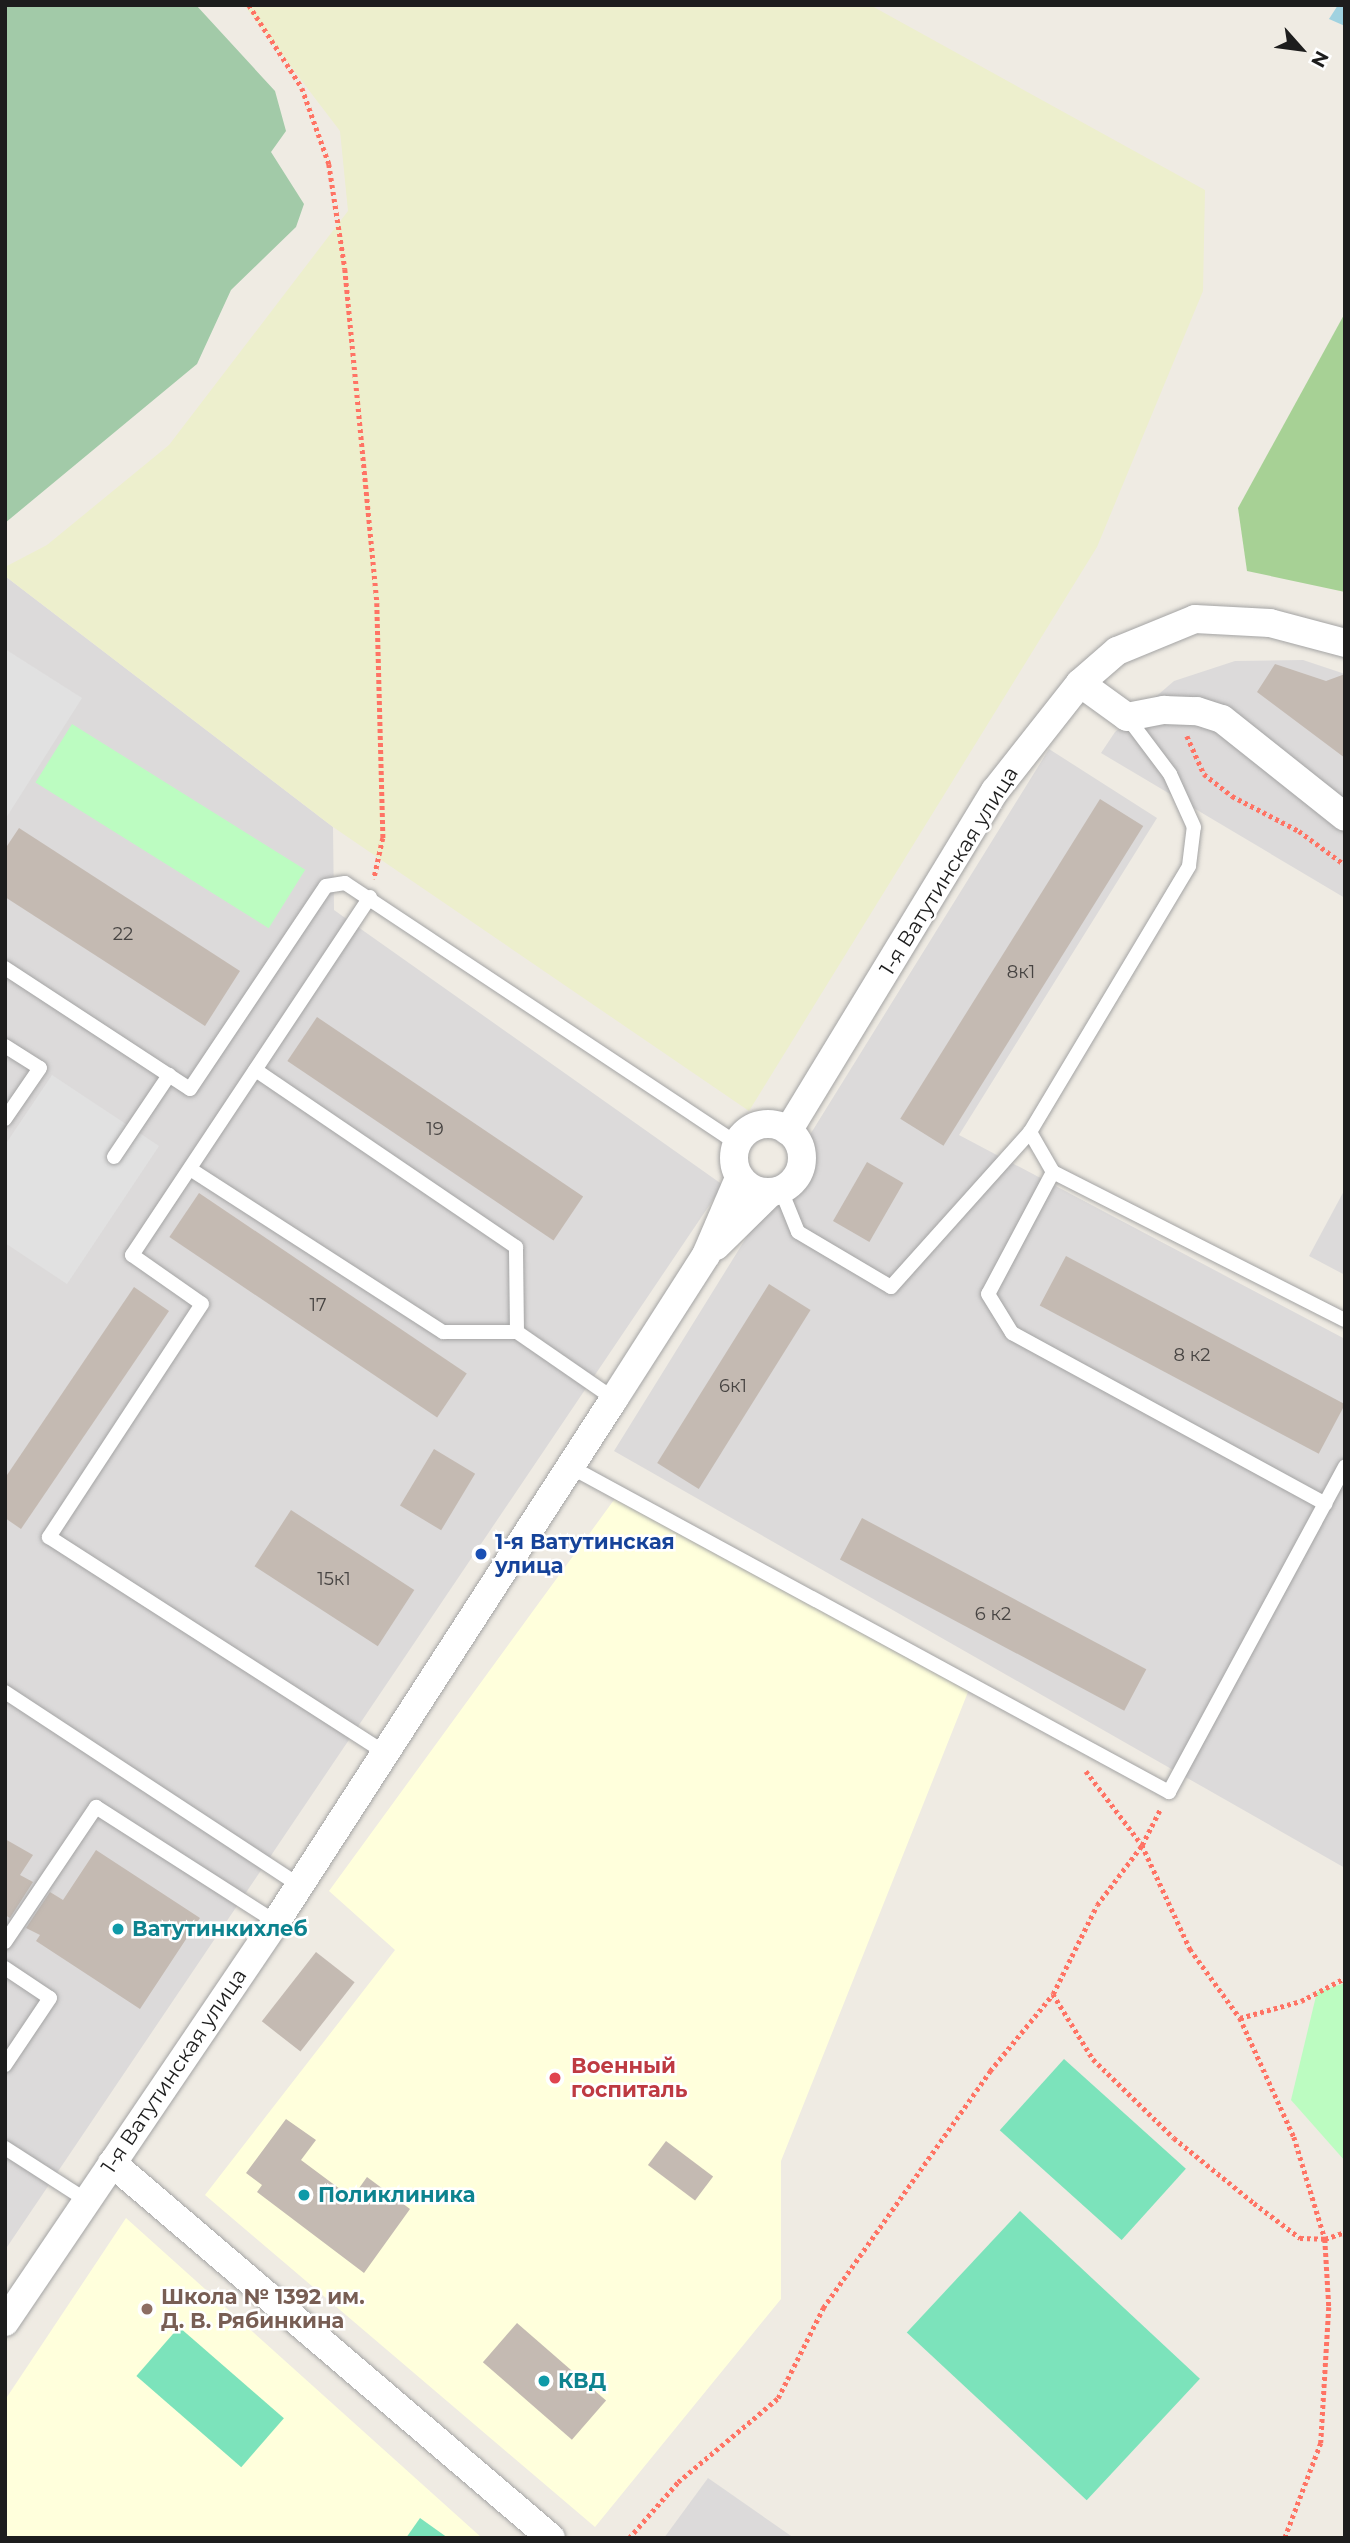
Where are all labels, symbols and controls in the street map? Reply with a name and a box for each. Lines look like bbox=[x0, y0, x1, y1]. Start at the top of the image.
north arrow bbox=[1266, 14, 1336, 84]
text: N bbox=[1306, 47, 1334, 71]
street label: 1-я Ватутинская улица bbox=[874, 762, 1024, 980]
house number: 22 bbox=[113, 923, 133, 945]
house number: 8к1 bbox=[1007, 961, 1035, 983]
house number: 19 bbox=[426, 1118, 444, 1140]
house number: 17 bbox=[309, 1294, 327, 1316]
house number: 8 к2 bbox=[1174, 1344, 1210, 1366]
house number: 6к1 bbox=[719, 1375, 747, 1397]
place label: 1-я Ватутинская улица bbox=[495, 1529, 675, 1579]
marker: 1-я Ватутинская улица bbox=[473, 1546, 489, 1562]
house number: 15к1 bbox=[317, 1568, 351, 1590]
house number: 6 к2 bbox=[975, 1603, 1011, 1625]
place label: Ватутинкихлеб bbox=[132, 1916, 308, 1942]
marker: Ватутинкихлеб bbox=[110, 1921, 126, 1937]
street label: 1-я Ватутинская улица bbox=[96, 1964, 252, 2178]
place label: Военный госпиталь bbox=[571, 2053, 687, 2103]
marker: Военный госпиталь bbox=[545, 2068, 565, 2088]
place label: Поликлиника bbox=[318, 2182, 475, 2208]
marker: Поликлиника bbox=[296, 2187, 312, 2203]
place label: Школа № 1392 им. Д. В. Рябинкина bbox=[161, 2284, 365, 2334]
marker: Школа № 1392 им. Д. В. Рябинкина bbox=[139, 2301, 155, 2317]
place label: КВД bbox=[558, 2368, 606, 2394]
marker: КВД bbox=[536, 2373, 552, 2389]

